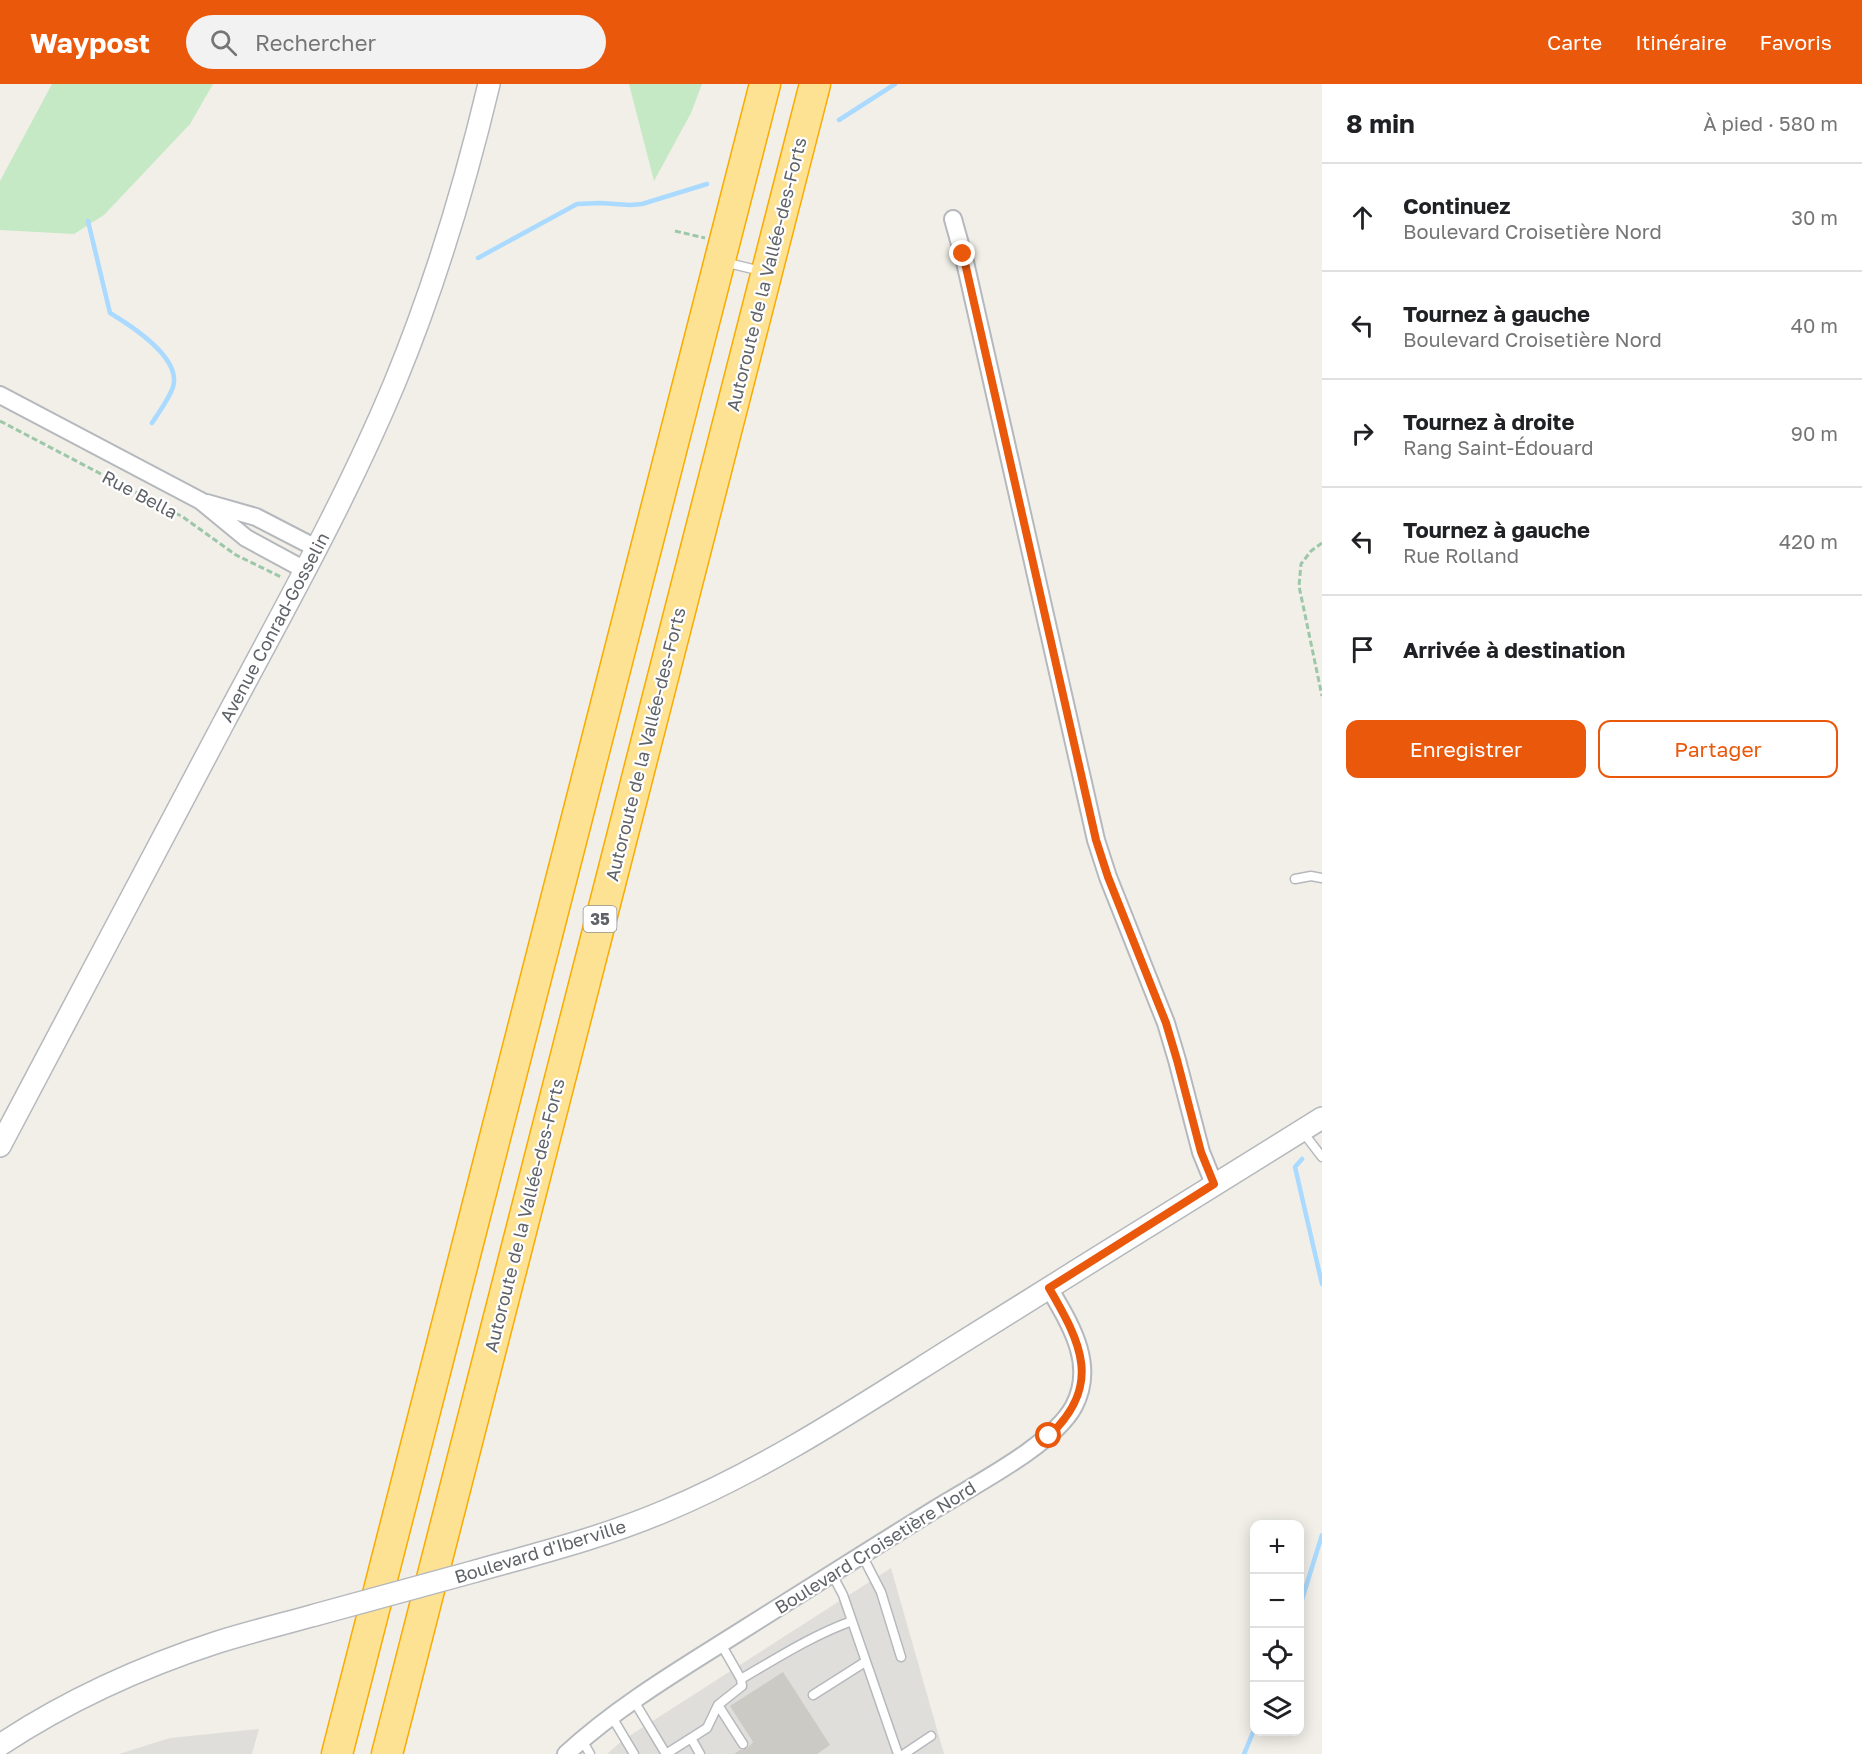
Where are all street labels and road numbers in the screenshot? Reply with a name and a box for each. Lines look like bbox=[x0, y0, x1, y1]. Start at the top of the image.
street label: Autoroute de la Vallée-des-Forts bbox=[721, 135, 811, 413]
street label: Rue Bella bbox=[99, 465, 181, 523]
street label: Avenue Conrad-Gosselin bbox=[215, 528, 333, 726]
street label: Autoroute de la Vallée-des-Forts bbox=[600, 605, 690, 883]
road number: 35 bbox=[584, 906, 616, 932]
street label: Autoroute de la Vallée-des-Forts bbox=[479, 1076, 569, 1354]
street label: Boulevard Croisetière Nord bbox=[770, 1476, 980, 1618]
street label: Boulevard d'Iberville bbox=[452, 1514, 628, 1588]

